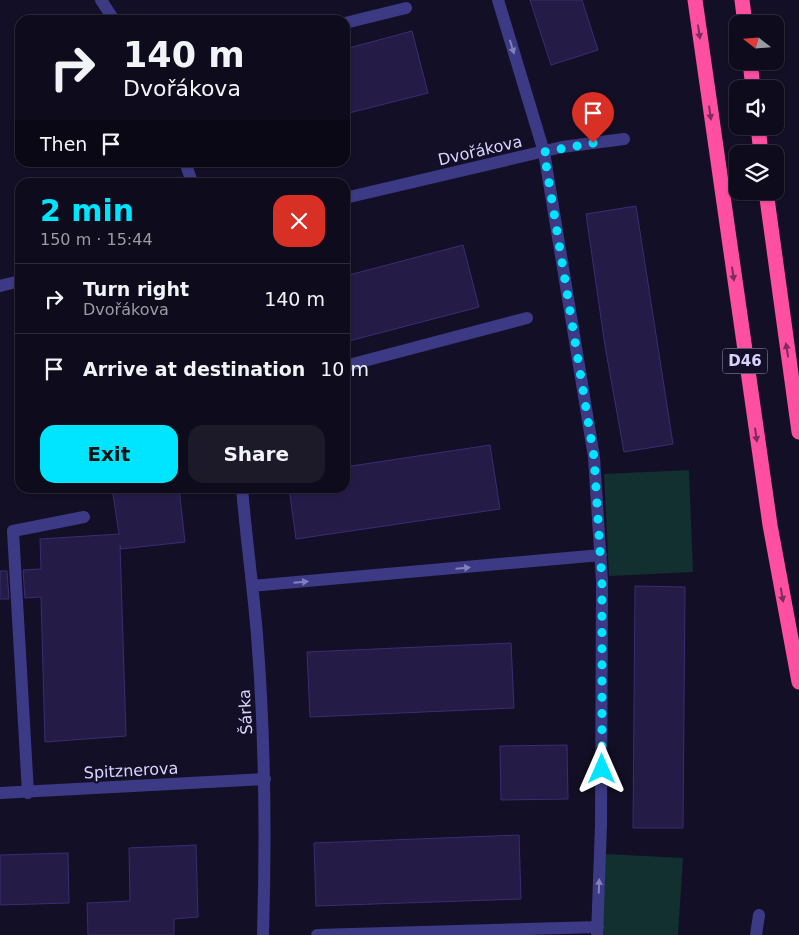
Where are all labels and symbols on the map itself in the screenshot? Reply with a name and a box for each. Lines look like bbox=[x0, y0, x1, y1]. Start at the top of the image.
north arrow bbox=[729, 15, 784, 70]
one-way arrow bbox=[695, 25, 703, 41]
one-way arrow bbox=[509, 39, 517, 54]
pin bbox=[572, 92, 614, 143]
one-way arrow bbox=[706, 105, 714, 121]
street label: Dvořákova bbox=[436, 132, 524, 169]
one-way arrow bbox=[729, 266, 737, 282]
one-way arrow bbox=[782, 341, 790, 357]
road number: D46 bbox=[722, 348, 768, 374]
one-way arrow bbox=[753, 427, 761, 443]
one-way arrow bbox=[455, 564, 471, 572]
one-way arrow bbox=[293, 578, 309, 586]
one-way arrow bbox=[779, 587, 787, 603]
street label: Šárka bbox=[235, 689, 256, 735]
position arrow bbox=[575, 742, 627, 794]
street label: Spitznerova bbox=[83, 759, 179, 782]
one-way arrow bbox=[595, 878, 603, 894]

